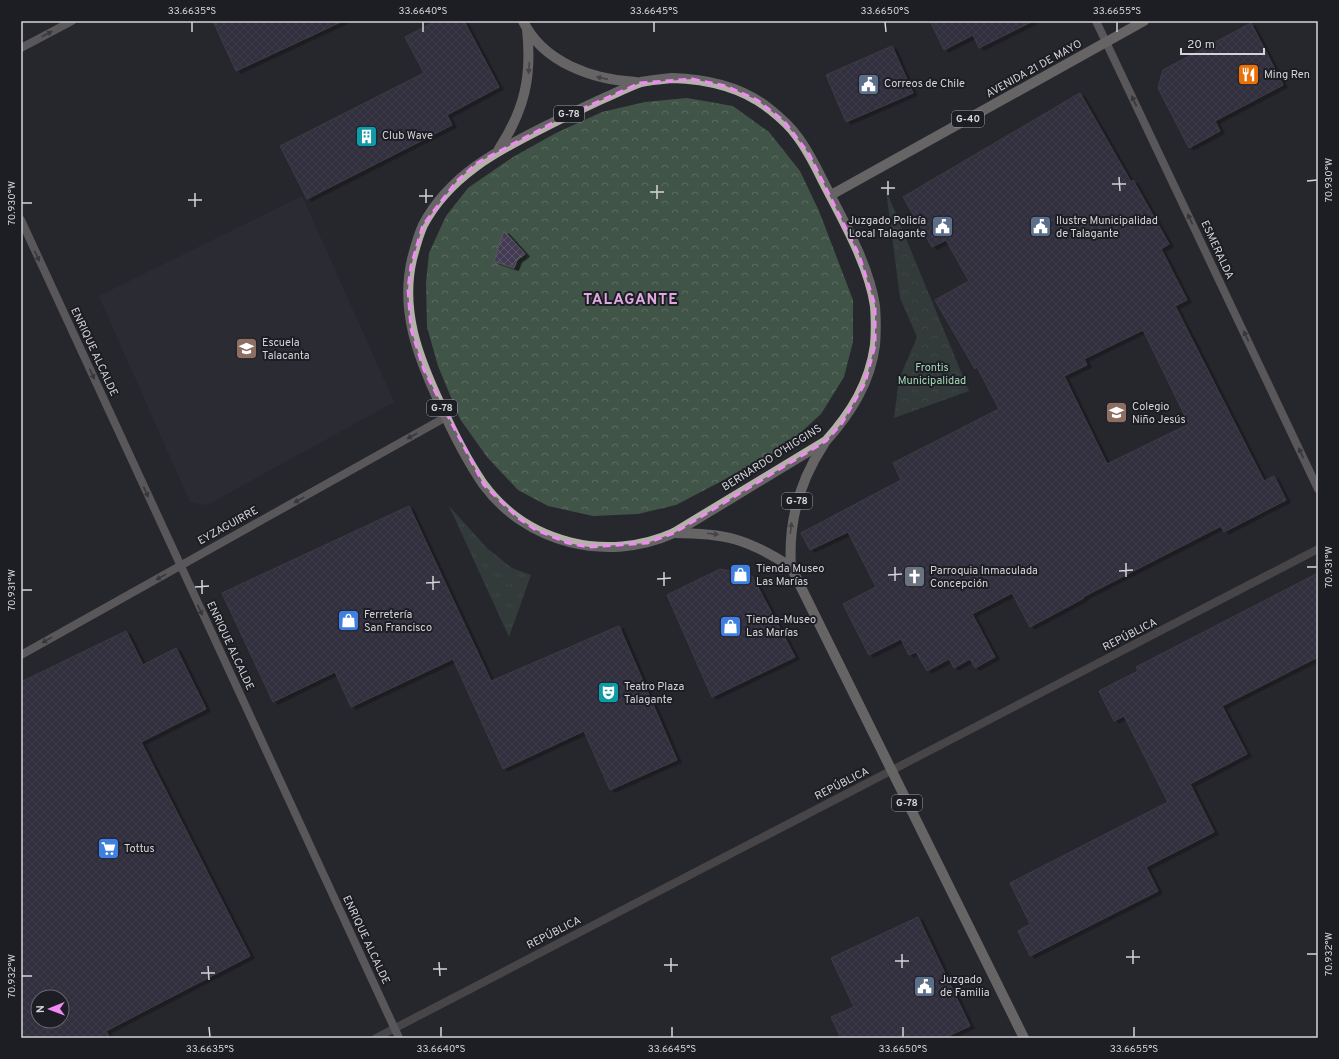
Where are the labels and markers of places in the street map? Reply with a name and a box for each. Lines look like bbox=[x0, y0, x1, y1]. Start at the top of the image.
restaurant icon: Ming Ren bbox=[1236, 62, 1262, 88]
place label: Ming Ren bbox=[1264, 68, 1310, 82]
public building icon: Correos de Chile bbox=[856, 71, 882, 97]
place label: Correos de Chile bbox=[884, 77, 965, 91]
building icon: Club Wave bbox=[353, 123, 379, 149]
place label: Club Wave bbox=[382, 129, 433, 143]
place label: Juzgado Policía Local Talagante bbox=[848, 214, 926, 241]
public building icon: Juzgado Policía Local Talagante bbox=[929, 214, 955, 240]
public building icon: Ilustre Municipalidad de Talagante bbox=[1027, 214, 1053, 240]
place label: Ilustre Municipalidad de Talagante bbox=[1056, 214, 1158, 241]
school or university icon: Escuela Talacanta bbox=[233, 336, 259, 362]
place label: Escuela Talacanta bbox=[262, 336, 310, 363]
school or university icon: Colegio Niño Jesús bbox=[1103, 400, 1129, 426]
place label: Colegio Niño Jesús bbox=[1132, 400, 1186, 427]
shop icon: Tienda Museo Las Marías bbox=[727, 562, 753, 588]
place label: Tienda Museo Las Marías bbox=[756, 562, 825, 589]
church icon: Parroquia Inmaculada Concepción bbox=[902, 564, 928, 590]
place label: Parroquia Inmaculada Concepción bbox=[930, 564, 1038, 591]
shop icon: Ferretería San Francisco bbox=[336, 608, 362, 634]
place label: Ferretería San Francisco bbox=[364, 608, 432, 635]
shop icon: Tienda-Museo Las Marías bbox=[717, 613, 743, 639]
place label: Tienda-Museo Las Marías bbox=[746, 613, 816, 640]
theatre icon: Teatro Plaza Talagante bbox=[595, 680, 621, 706]
place label: Teatro Plaza Talagante bbox=[624, 680, 685, 707]
supermarket icon: Tottus bbox=[95, 836, 121, 862]
place label: Tottus bbox=[124, 842, 155, 856]
public building icon: Juzgado de Familia bbox=[911, 973, 937, 999]
place label: Juzgado de Familia bbox=[940, 973, 990, 1000]

